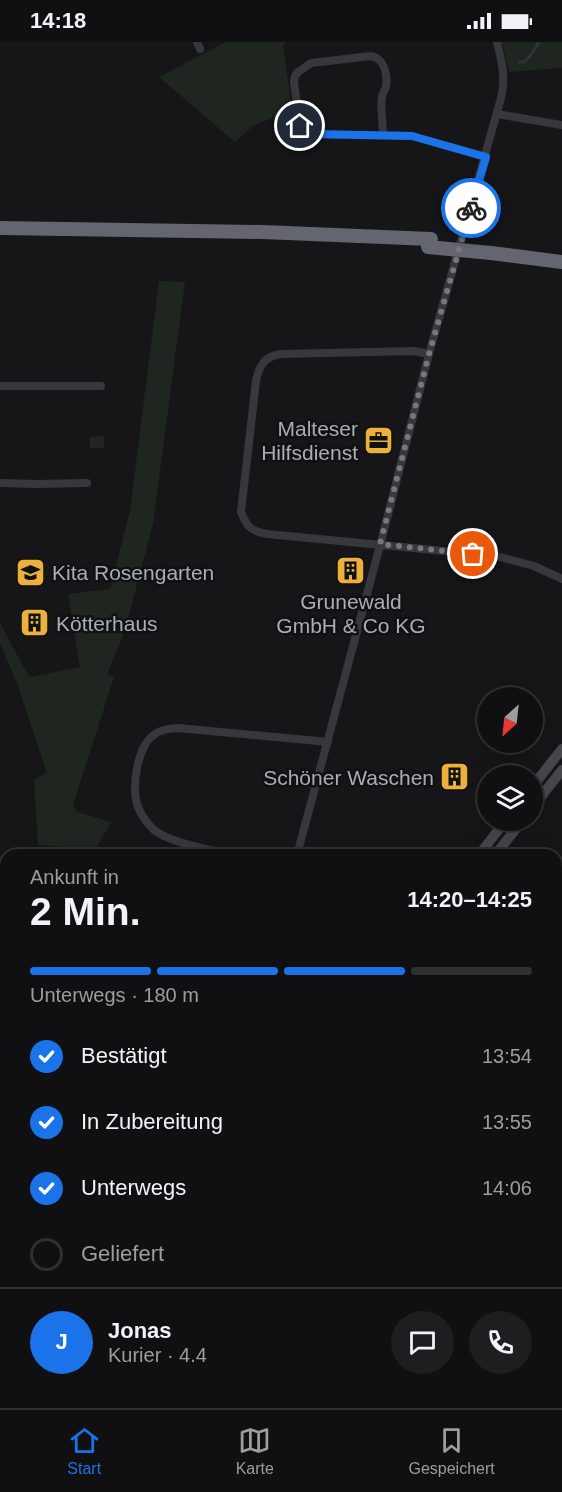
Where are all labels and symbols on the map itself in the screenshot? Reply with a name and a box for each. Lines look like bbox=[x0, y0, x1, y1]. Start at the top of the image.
pin bbox=[274, 100, 325, 151]
courier bbox=[441, 178, 501, 238]
place label: Malteser Hilfsdienst bbox=[261, 417, 358, 464]
office icon: Malteser Hilfsdienst bbox=[363, 424, 395, 456]
pin bbox=[447, 528, 498, 579]
building icon: Grunewald GmbH & Co KG bbox=[335, 554, 367, 586]
school or university icon: Kita Rosengarten bbox=[15, 556, 47, 588]
place label: Kita Rosengarten bbox=[52, 561, 214, 584]
place label: Grunewald GmbH & Co KG bbox=[276, 590, 426, 637]
building icon: Kötterhaus bbox=[19, 607, 51, 639]
place label: Kötterhaus bbox=[56, 612, 158, 635]
north arrow bbox=[477, 687, 543, 753]
building icon: Schöner Waschen bbox=[439, 761, 471, 793]
place label: Schöner Waschen bbox=[263, 766, 434, 789]

